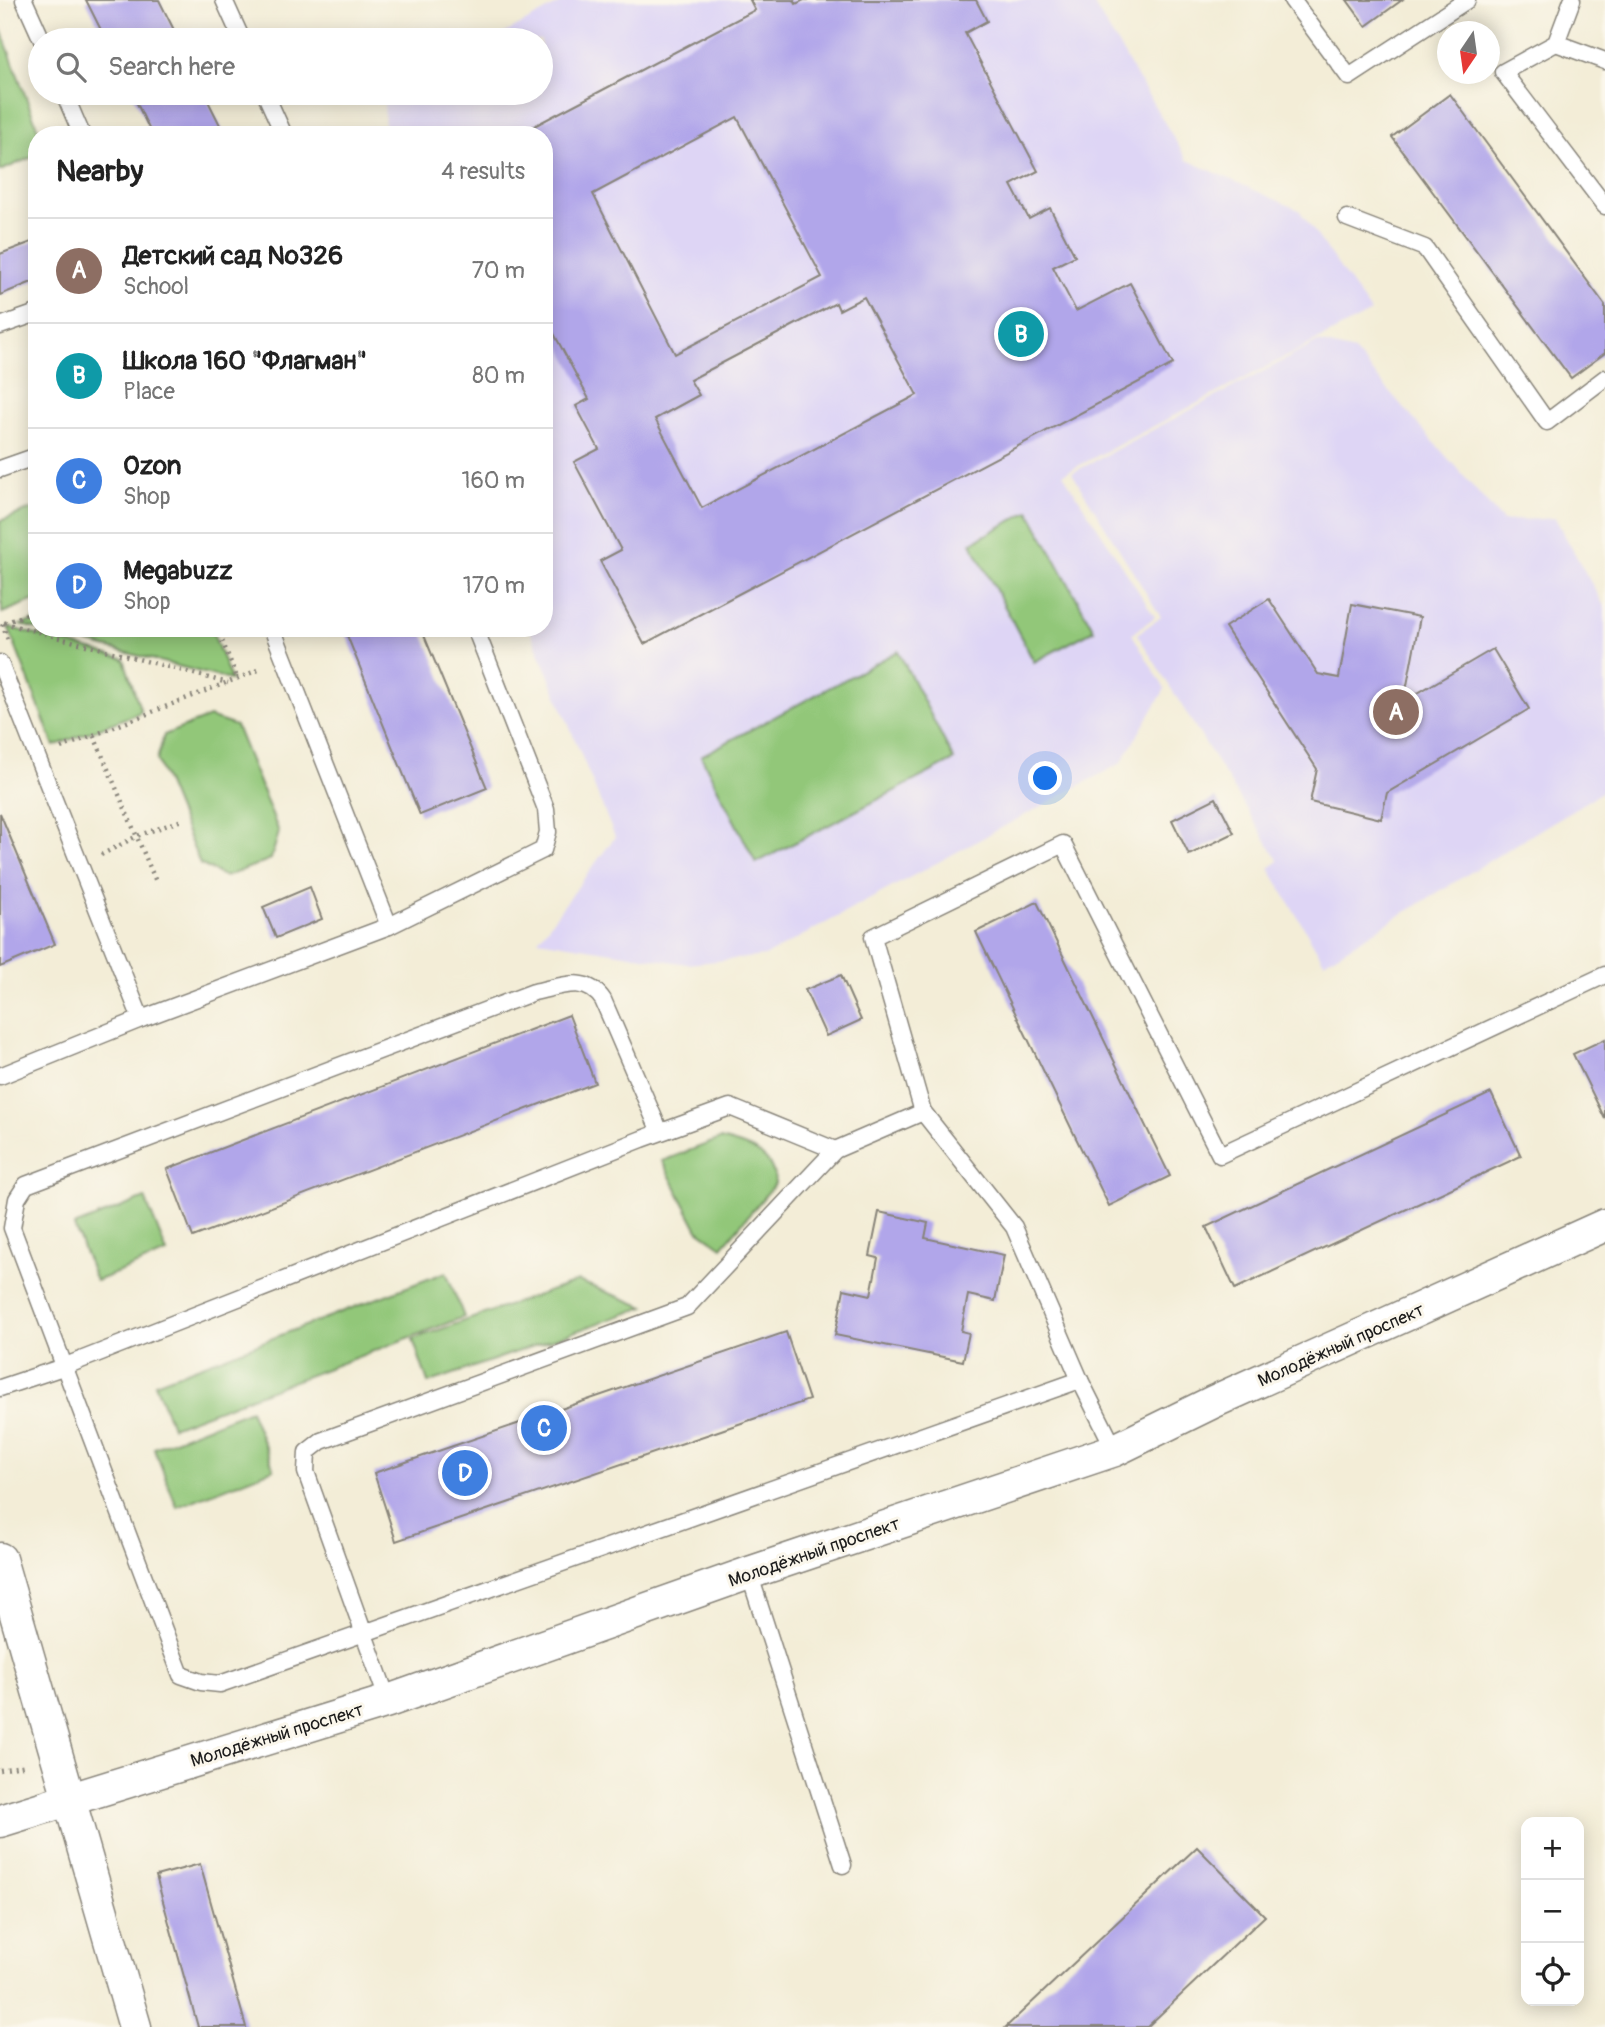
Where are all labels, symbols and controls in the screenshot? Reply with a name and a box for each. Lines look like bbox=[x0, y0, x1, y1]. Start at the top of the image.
north arrow bbox=[1437, 21, 1500, 84]
search box bbox=[28, 28, 553, 105]
icon: search bbox=[52, 48, 90, 86]
text: Search here bbox=[108, 51, 235, 83]
text: Nearby bbox=[56, 153, 143, 190]
text: 4 results bbox=[441, 157, 525, 186]
text: Детский сад №326 bbox=[123, 240, 343, 272]
text: A bbox=[72, 256, 86, 285]
text: 70 m bbox=[472, 256, 525, 285]
text: School bbox=[123, 272, 189, 301]
pin: B bbox=[998, 308, 1044, 360]
text: Школа 160 "Флагман" bbox=[123, 345, 367, 377]
text: B bbox=[72, 361, 86, 390]
text: 80 m bbox=[472, 361, 525, 390]
text: Place bbox=[123, 377, 175, 406]
text: Ozon bbox=[123, 450, 181, 482]
text: C bbox=[72, 466, 86, 495]
text: 160 m bbox=[461, 466, 525, 495]
text: Shop bbox=[123, 482, 171, 511]
text: Megabuzz bbox=[123, 555, 233, 587]
text: D bbox=[72, 571, 86, 600]
text: 170 m bbox=[463, 571, 525, 600]
text: Shop bbox=[123, 587, 171, 616]
pin: A bbox=[1373, 686, 1419, 738]
your location bbox=[1028, 761, 1062, 795]
street label: Молодёжный проспект bbox=[1254, 1298, 1428, 1393]
pin: C bbox=[521, 1402, 567, 1454]
pin: D bbox=[442, 1447, 488, 1499]
street label: Молодёжный проспект bbox=[725, 1512, 903, 1593]
street label: Молодёжный проспект bbox=[188, 1698, 366, 1773]
map controls bbox=[1521, 1817, 1584, 2006]
button: + bbox=[1521, 1817, 1584, 1880]
button: − bbox=[1521, 1880, 1584, 1943]
button: locate bbox=[1521, 1943, 1584, 2006]

